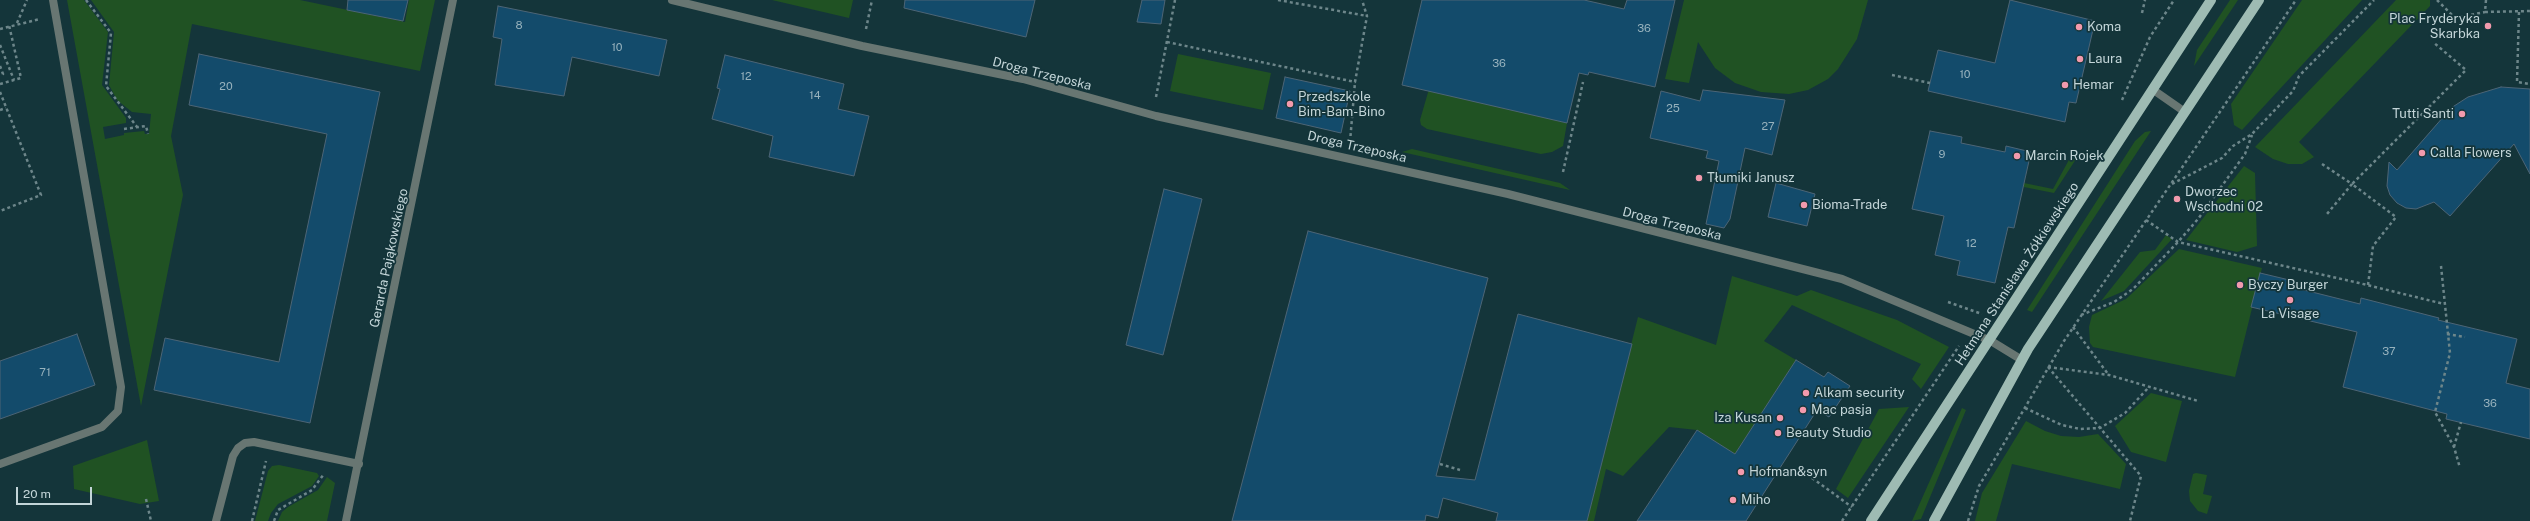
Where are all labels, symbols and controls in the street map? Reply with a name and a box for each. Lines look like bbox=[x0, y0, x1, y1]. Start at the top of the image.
place label: Plac Fryderyka Skarbka bbox=[2389, 11, 2480, 42]
house number: 8 bbox=[515, 19, 523, 33]
place label: Koma bbox=[2087, 19, 2121, 35]
marker: Plac Fryderyka Skarbka bbox=[2483, 21, 2493, 31]
house number: 36 bbox=[1637, 22, 1651, 36]
marker: Koma bbox=[2074, 22, 2084, 32]
house number: 10 bbox=[611, 41, 623, 55]
place label: Laura bbox=[2088, 51, 2122, 67]
street label: Droga Trzeposka bbox=[991, 54, 1093, 94]
marker: Laura bbox=[2075, 54, 2085, 64]
house number: 36 bbox=[1492, 57, 1506, 71]
house number: 10 bbox=[1959, 68, 1971, 82]
house number: 12 bbox=[740, 70, 752, 84]
place label: Hemar bbox=[2073, 77, 2114, 93]
house number: 20 bbox=[219, 80, 233, 94]
marker: Hemar bbox=[2060, 80, 2070, 90]
house number: 14 bbox=[809, 89, 821, 103]
place label: Przedszkole Bim-Bam-Bino bbox=[1298, 89, 1385, 120]
marker: Przedszkole Bim-Bam-Bino bbox=[1285, 99, 1295, 109]
house number: 25 bbox=[1666, 102, 1680, 116]
place label: Tutti Santi bbox=[2392, 106, 2454, 122]
marker: Tutti Santi bbox=[2457, 109, 2467, 119]
house number: 27 bbox=[1761, 120, 1775, 134]
street label: Droga Trzeposka bbox=[1306, 128, 1408, 166]
place label: Calla Flowers bbox=[2430, 145, 2512, 161]
house number: 9 bbox=[1939, 148, 1945, 162]
place label: Marcin Rojek bbox=[2025, 148, 2104, 164]
marker: Calla Flowers bbox=[2417, 148, 2427, 158]
marker: Marcin Rojek bbox=[2012, 151, 2022, 161]
place label: Tłumiki Janusz bbox=[1707, 170, 1795, 186]
marker: Tłumiki Janusz bbox=[1694, 173, 1704, 183]
street label: Hetmana Stanisława Żółkiewskiego bbox=[1952, 179, 2082, 369]
place label: Dworzec Wschodni 02 bbox=[2185, 184, 2263, 215]
street label: Gerarda Pająkowskiego bbox=[367, 187, 411, 329]
marker: Dworzec Wschodni 02 bbox=[2172, 194, 2182, 204]
place label: Bioma-Trade bbox=[1812, 197, 1887, 213]
marker: Bioma-Trade bbox=[1799, 200, 1809, 210]
street label: Droga Trzeposka bbox=[1621, 204, 1723, 244]
house number: 12 bbox=[1965, 237, 1977, 251]
place label: Byczy Burger bbox=[2248, 277, 2328, 293]
marker: Byczy Burger bbox=[2235, 280, 2245, 290]
marker: La Visage bbox=[2285, 295, 2295, 305]
place label: La Visage bbox=[2261, 306, 2319, 322]
house number: 37 bbox=[2382, 345, 2396, 359]
house number: 71 bbox=[39, 366, 51, 380]
place label: Alkam security bbox=[1814, 385, 1905, 401]
marker: Alkam security bbox=[1801, 388, 1811, 398]
house number: 36 bbox=[2483, 397, 2497, 411]
place label: Mac pasja bbox=[1811, 402, 1872, 418]
marker: Mac pasja bbox=[1798, 405, 1808, 415]
place label: Iza Kusan bbox=[1714, 410, 1772, 426]
marker: Iza Kusan bbox=[1775, 413, 1785, 423]
place label: Beauty Studio bbox=[1786, 425, 1871, 441]
marker: Beauty Studio bbox=[1773, 428, 1783, 438]
place label: Hofman&syn bbox=[1749, 464, 1827, 480]
marker: Hofman&syn bbox=[1736, 467, 1746, 477]
scale bar bbox=[18, 479, 94, 505]
text: 20 m bbox=[23, 487, 51, 501]
place label: Miho bbox=[1741, 492, 1771, 508]
marker: Miho bbox=[1728, 495, 1738, 505]

